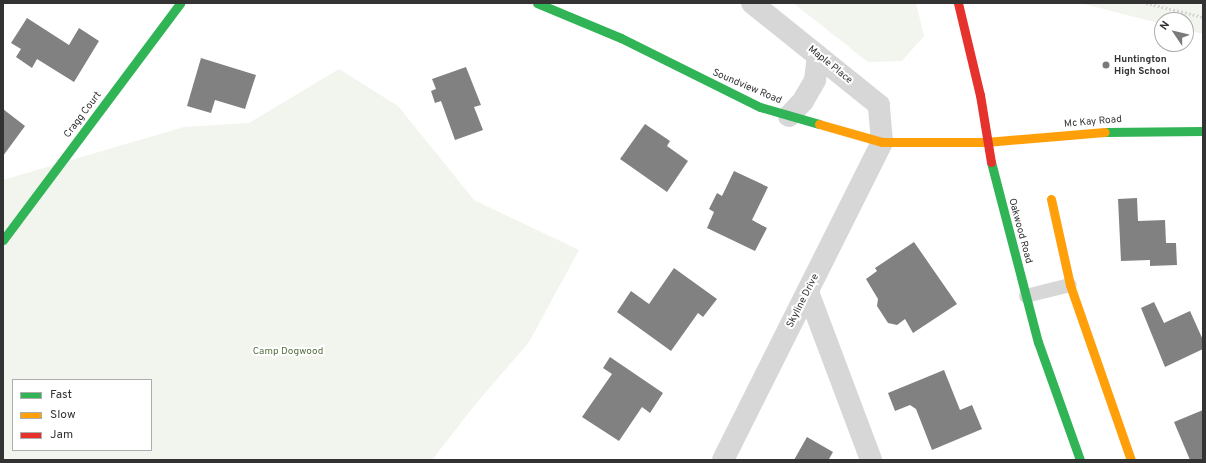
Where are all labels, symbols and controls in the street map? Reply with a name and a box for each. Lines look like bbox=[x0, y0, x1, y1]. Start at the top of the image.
north arrow bbox=[1154, 12, 1194, 52]
text: N bbox=[1157, 18, 1173, 33]
street label: Maple Place bbox=[805, 43, 855, 87]
place label: Huntington High School bbox=[1114, 53, 1170, 76]
marker: Huntington High School bbox=[1101, 60, 1111, 70]
street label: Soundview Road bbox=[711, 67, 783, 107]
street label: Cragg Court bbox=[62, 90, 104, 140]
street label: Mc Kay Road bbox=[1064, 114, 1122, 130]
street label: Oakwood Road bbox=[1006, 197, 1034, 265]
street label: Skyline Drive bbox=[784, 272, 822, 330]
park label: Camp Dogwood bbox=[253, 346, 323, 358]
legend bbox=[12, 379, 152, 451]
text: Fast bbox=[50, 387, 72, 403]
text: Slow bbox=[50, 407, 76, 423]
text: Jam bbox=[50, 427, 73, 443]

